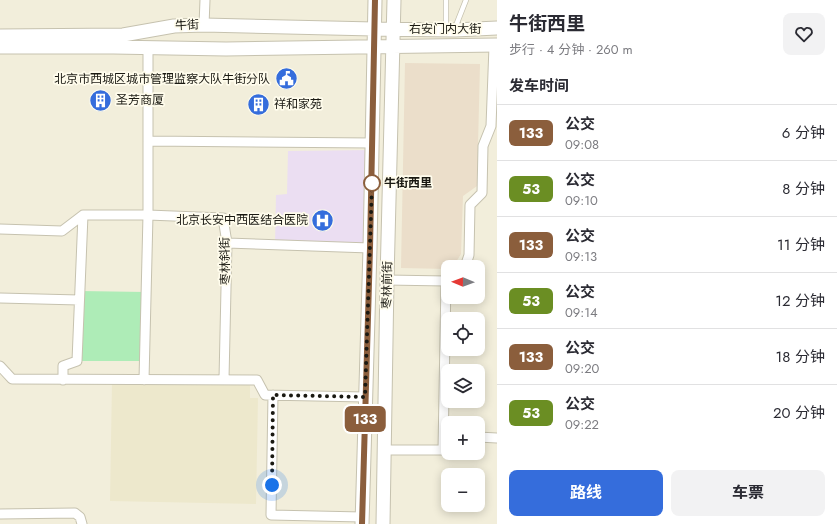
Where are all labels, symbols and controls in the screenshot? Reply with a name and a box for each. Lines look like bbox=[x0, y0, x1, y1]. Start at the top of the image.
text: 牛街西里 bbox=[509, 10, 585, 37]
button: heart bbox=[783, 13, 825, 55]
street label: 牛街 bbox=[175, 15, 199, 35]
street label: 右安门内大街 bbox=[409, 20, 481, 38]
text: 步行 · 4 分钟 · 260 m bbox=[509, 40, 633, 59]
public building icon: 北京市西城区城市管理监察大队牛街分队 bbox=[273, 66, 299, 92]
place label: 北京市西城区城市管理监察大队牛街分队 bbox=[54, 70, 270, 88]
text: 发车时间 bbox=[509, 75, 569, 97]
building icon: 圣芳商厦 bbox=[88, 87, 114, 113]
place label: 圣芳商厦 bbox=[116, 91, 164, 109]
building icon: 祥和家苑 bbox=[246, 91, 272, 117]
place label: 祥和家苑 bbox=[274, 95, 322, 113]
text: 公交 bbox=[565, 113, 595, 135]
text: 6 分钟 bbox=[782, 122, 825, 144]
text: 133 bbox=[519, 123, 543, 143]
text: 09:08 bbox=[565, 135, 599, 154]
text: 公交 bbox=[565, 169, 595, 191]
marker: 牛街西里 bbox=[363, 174, 381, 192]
place label: 牛街西里 bbox=[384, 174, 432, 192]
text: 8 分钟 bbox=[782, 178, 825, 200]
text: 53 bbox=[522, 179, 540, 199]
text: 09:10 bbox=[565, 191, 598, 210]
hospital icon: 北京长安中西医结合医院 bbox=[310, 207, 336, 233]
place label: 北京长安中西医结合医院 bbox=[176, 211, 308, 229]
text: 公交 bbox=[565, 225, 595, 247]
text: 11 分钟 bbox=[777, 234, 825, 256]
text: 133 bbox=[519, 235, 543, 255]
street label: 枣林斜街 bbox=[216, 237, 234, 285]
text: 09:13 bbox=[565, 247, 597, 266]
north arrow bbox=[441, 260, 485, 304]
map controls bbox=[441, 260, 485, 512]
street label: 枣林前街 bbox=[378, 261, 396, 309]
text: 公交 bbox=[565, 281, 595, 303]
text: 12 分钟 bbox=[775, 290, 825, 312]
text: 53 bbox=[522, 291, 540, 311]
text: 09:14 bbox=[565, 303, 598, 322]
button: locate bbox=[441, 312, 485, 356]
text: 公交 bbox=[565, 337, 595, 359]
text: 18 分钟 bbox=[776, 346, 825, 368]
text: 133 bbox=[519, 347, 543, 367]
text: 09:20 bbox=[565, 359, 599, 378]
button: layers bbox=[441, 364, 485, 408]
text: 公交 bbox=[565, 393, 595, 415]
text: 20 分钟 bbox=[773, 402, 825, 424]
text: 53 bbox=[522, 403, 540, 423]
line badge: 133 bbox=[342, 406, 388, 432]
text: 133 bbox=[353, 409, 377, 429]
text: 09:22 bbox=[565, 415, 599, 434]
button: + bbox=[441, 416, 485, 460]
button: − bbox=[441, 468, 485, 512]
button: 路线 bbox=[509, 470, 663, 516]
button: 车票 bbox=[671, 470, 825, 516]
your location bbox=[262, 475, 282, 495]

